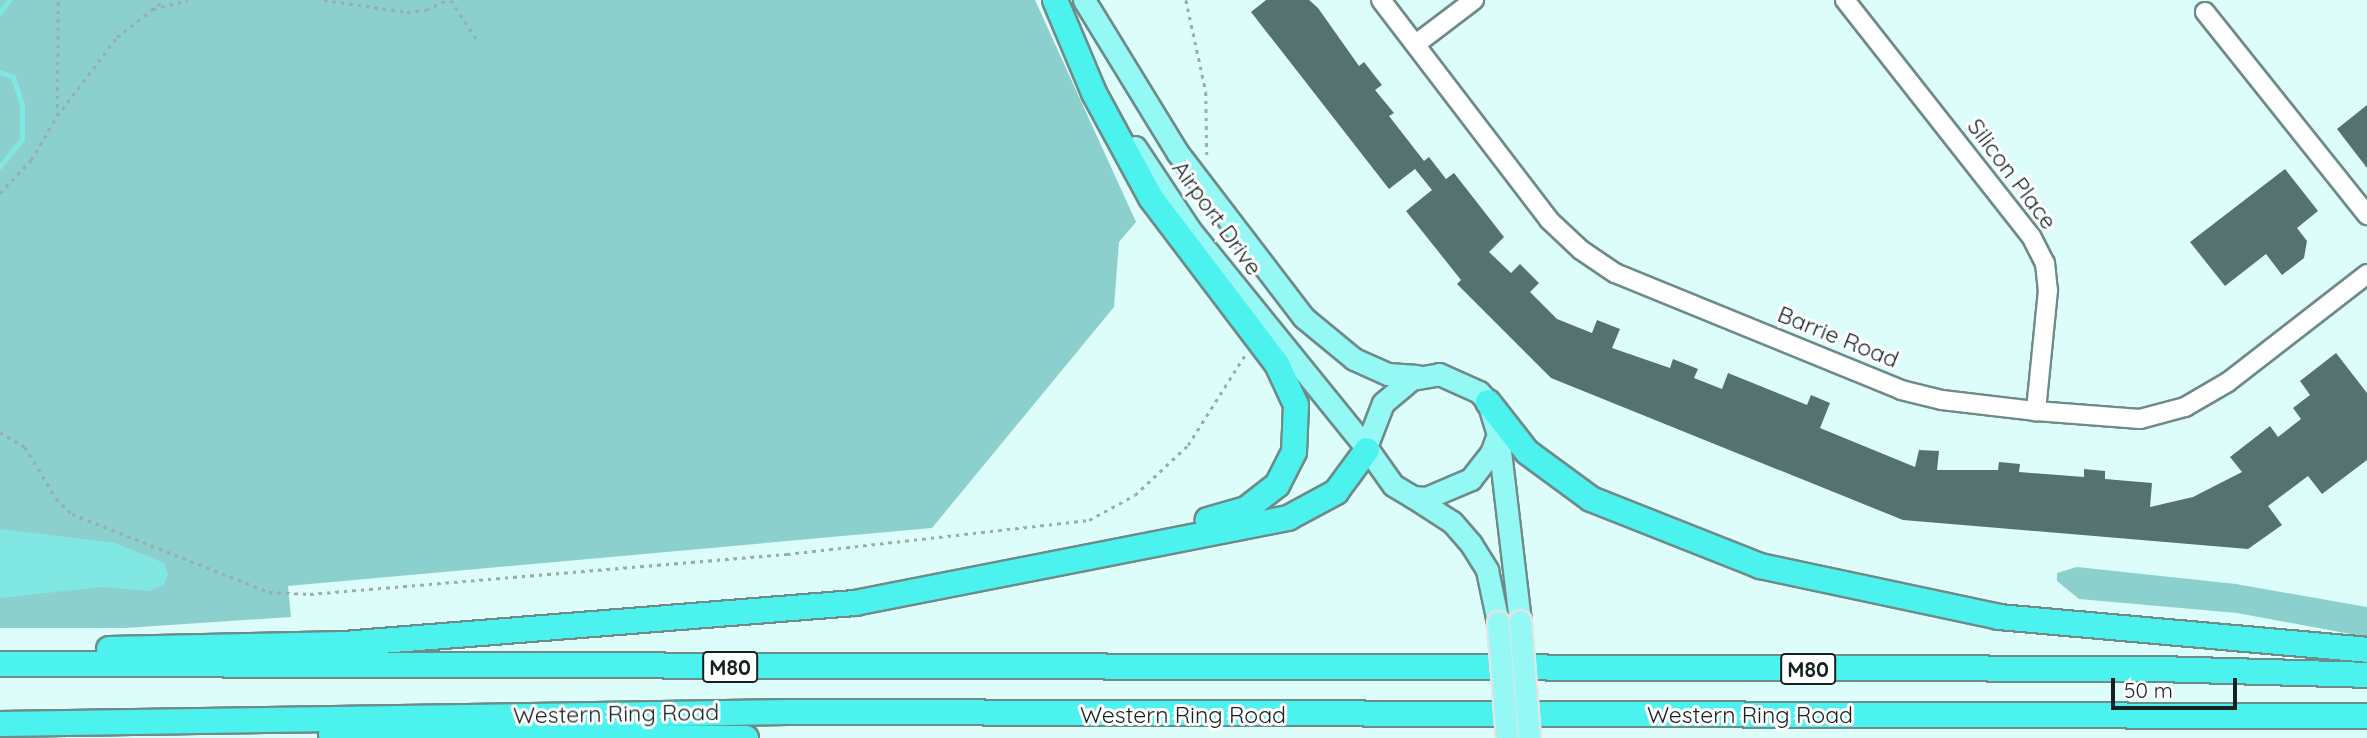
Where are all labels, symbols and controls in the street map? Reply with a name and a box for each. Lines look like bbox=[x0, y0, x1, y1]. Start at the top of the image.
street label: Silicon Place bbox=[1961, 113, 2063, 235]
street label: Airport Drive bbox=[1166, 155, 1268, 281]
street label: Barrie Road bbox=[1774, 300, 1902, 374]
road number: M80 bbox=[702, 650, 758, 684]
road number: M80 bbox=[1780, 652, 1836, 686]
scale bar bbox=[2115, 664, 2241, 708]
text: 50 m bbox=[2124, 677, 2173, 703]
street label: Western Ring Road bbox=[513, 698, 719, 730]
street label: Western Ring Road bbox=[1080, 701, 1286, 729]
street label: Western Ring Road bbox=[1647, 701, 1853, 729]

